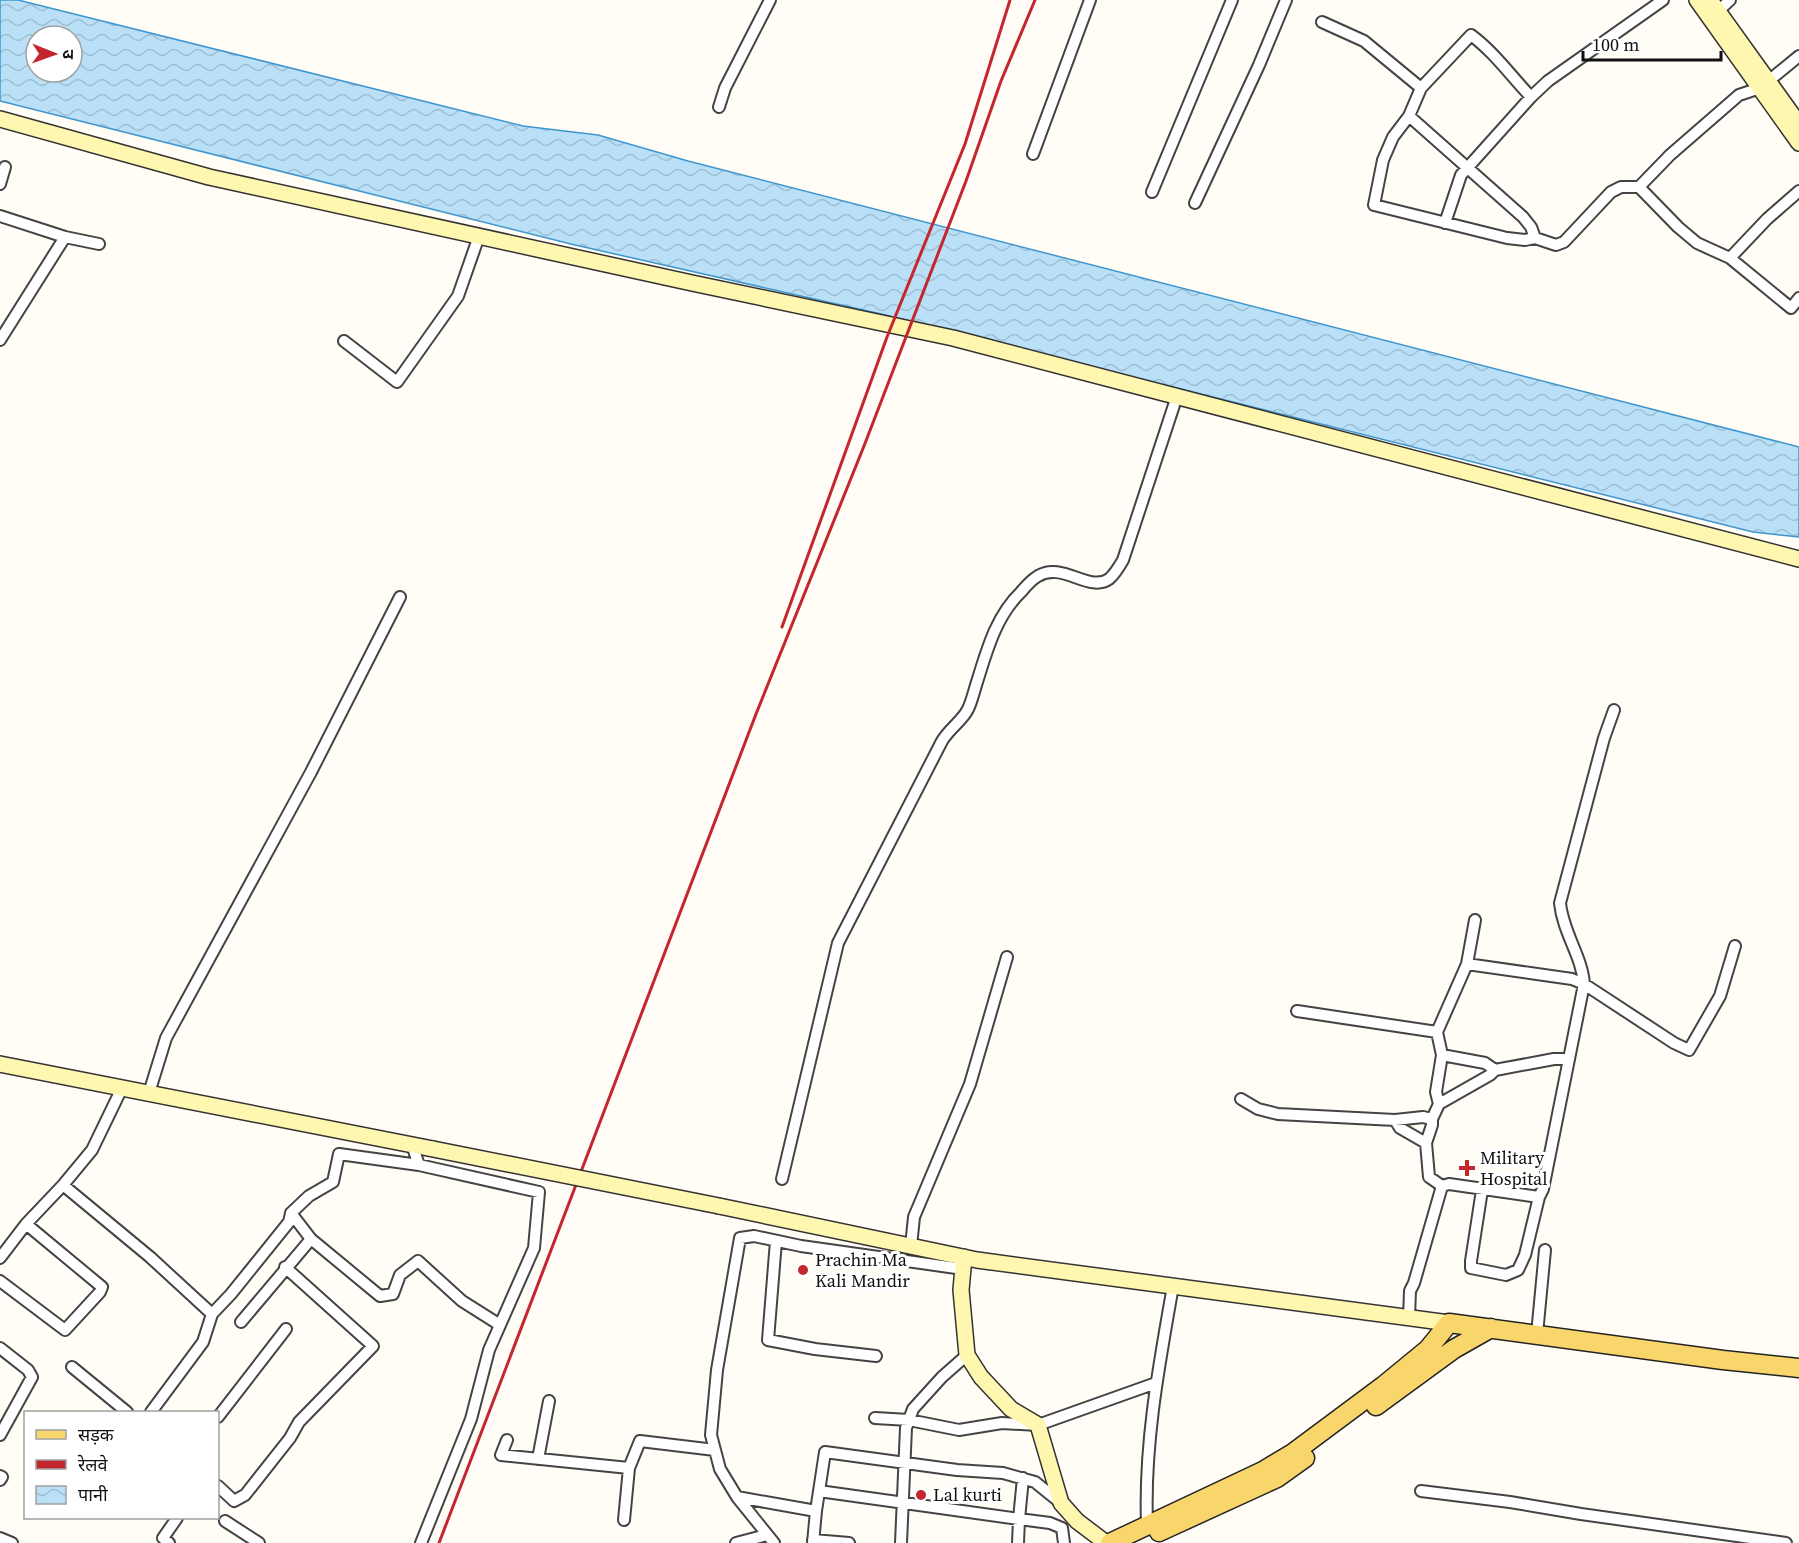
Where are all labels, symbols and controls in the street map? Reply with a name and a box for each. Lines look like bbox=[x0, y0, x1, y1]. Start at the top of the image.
north arrow bbox=[24, 24, 84, 84]
scale bar bbox=[1583, 24, 1721, 62]
text: 100 m bbox=[1592, 32, 1639, 57]
text: उ bbox=[58, 49, 80, 60]
place label: Military Hospital bbox=[1480, 1145, 1548, 1191]
marker: Military Hospital bbox=[1458, 1159, 1476, 1177]
place label: Prachin Ma Kali Mandir bbox=[815, 1247, 910, 1293]
marker: Prachin Ma Kali Mandir bbox=[796, 1263, 810, 1277]
legend bbox=[24, 1411, 219, 1519]
text: सड़क bbox=[78, 1422, 115, 1447]
text: रेलवे bbox=[77, 1452, 109, 1477]
text: पानी bbox=[78, 1482, 108, 1507]
place label: Lal kurti bbox=[933, 1482, 1002, 1507]
marker: Lal kurti bbox=[914, 1488, 928, 1502]

